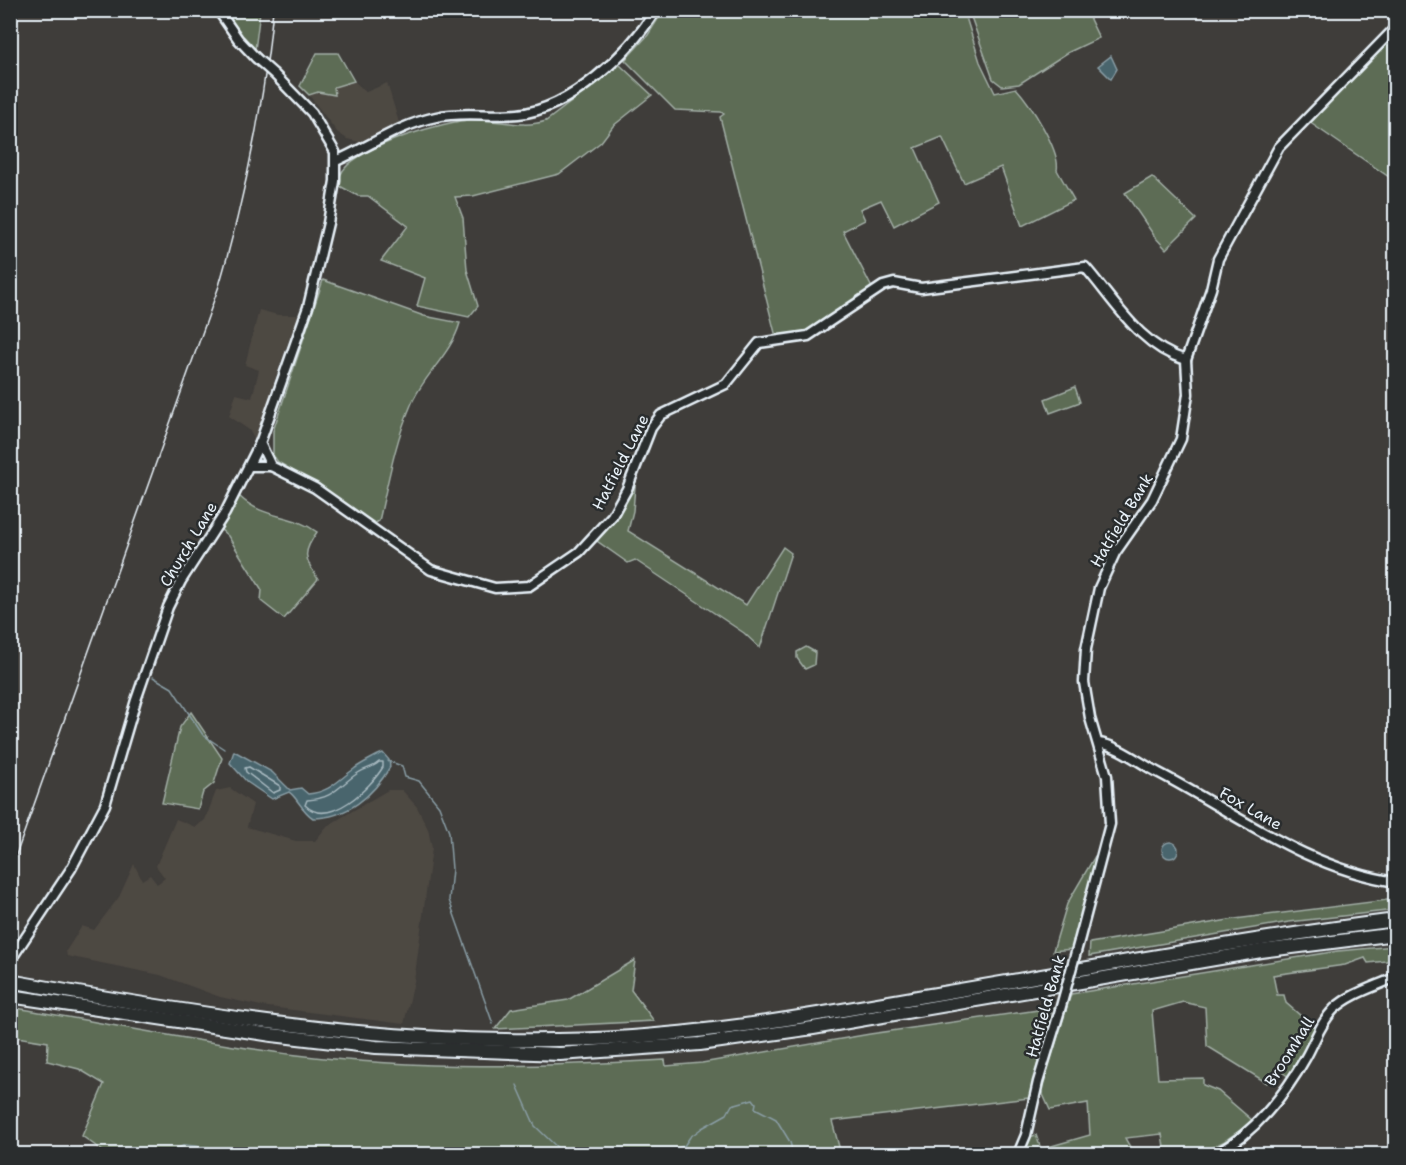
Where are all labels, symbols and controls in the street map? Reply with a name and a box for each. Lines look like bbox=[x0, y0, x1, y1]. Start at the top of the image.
street label: Hatfield Lane bbox=[587, 411, 654, 514]
street label: Hatfield Bank bbox=[1085, 469, 1158, 571]
street label: Church Lane bbox=[155, 498, 222, 591]
street label: Fox Lane bbox=[1216, 782, 1286, 835]
street label: Hatfield Bank bbox=[1021, 952, 1070, 1060]
street label: Broomhall bbox=[1260, 1012, 1319, 1090]

